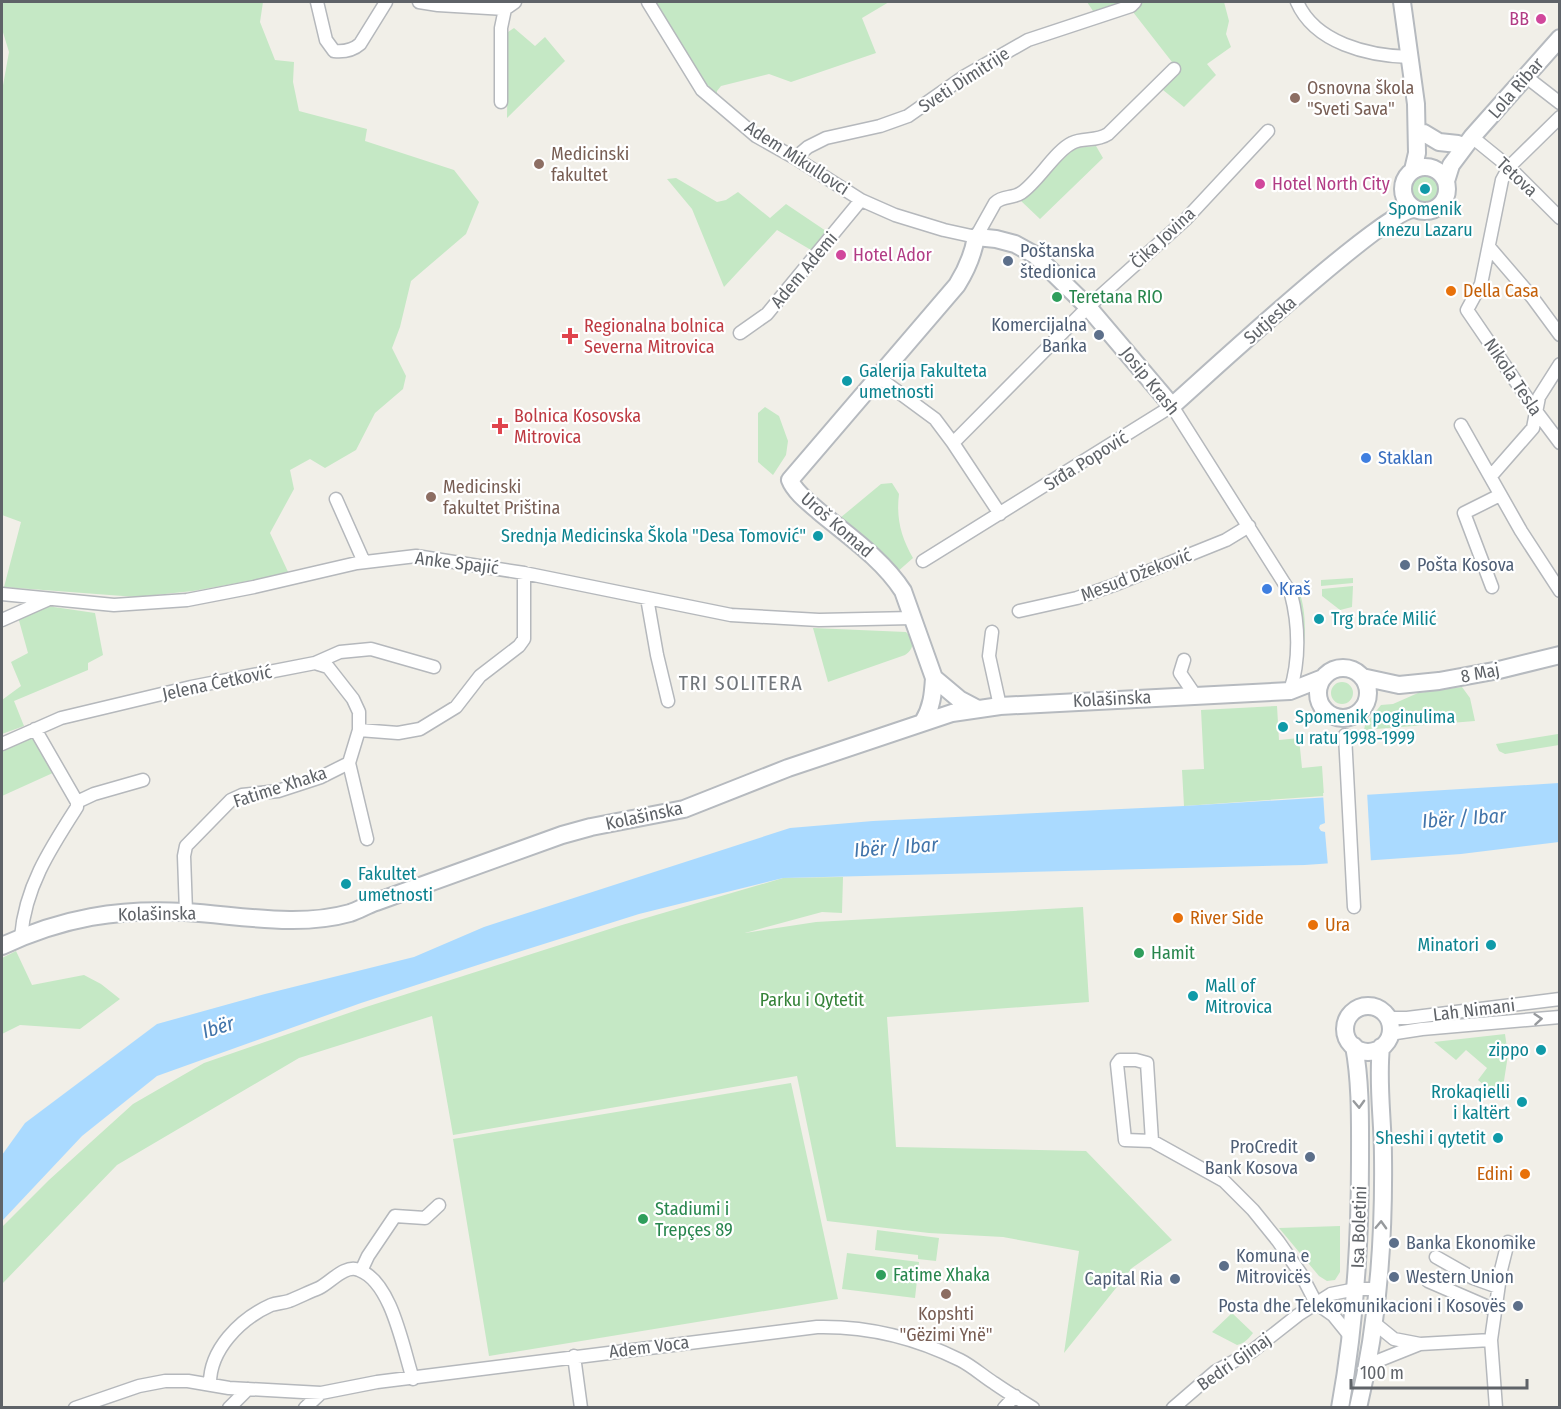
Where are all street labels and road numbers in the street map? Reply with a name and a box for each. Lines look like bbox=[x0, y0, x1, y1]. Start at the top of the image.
street label: Sveti Dimitrije bbox=[915, 42, 1014, 117]
street label: Lola Ribar bbox=[1484, 52, 1549, 123]
street label: Adem Mikullovci bbox=[741, 116, 853, 200]
street label: Tetova bbox=[1492, 153, 1542, 201]
street label: Čika Jovina bbox=[1126, 203, 1200, 273]
street label: Adem Ademi bbox=[766, 228, 842, 312]
street label: Sutjeska bbox=[1239, 291, 1301, 349]
street label: Nikola Tesla bbox=[1479, 334, 1547, 420]
street label: Josip Krash bbox=[1116, 342, 1184, 420]
street label: Srđa Popović bbox=[1040, 426, 1132, 496]
street label: Uroš Komad bbox=[796, 488, 878, 562]
street label: Mesud Džeković bbox=[1078, 544, 1195, 606]
street label: Anke Spajić bbox=[414, 547, 500, 579]
street label: 8 Maj bbox=[1459, 658, 1501, 688]
street label: Jelena Ćetković bbox=[160, 661, 274, 705]
street label: Kolašinska bbox=[1072, 686, 1152, 712]
street label: Fatime Xhaka bbox=[230, 761, 330, 812]
street label: Kolašinska bbox=[603, 797, 685, 835]
street label: Kolašinska bbox=[118, 902, 197, 926]
street label: Lah Nimani bbox=[1432, 994, 1516, 1026]
street label: Isa Boletini bbox=[1347, 1185, 1371, 1269]
street label: Bedri Gjinaj bbox=[1193, 1328, 1275, 1396]
street label: Adem Voca bbox=[608, 1331, 691, 1363]

